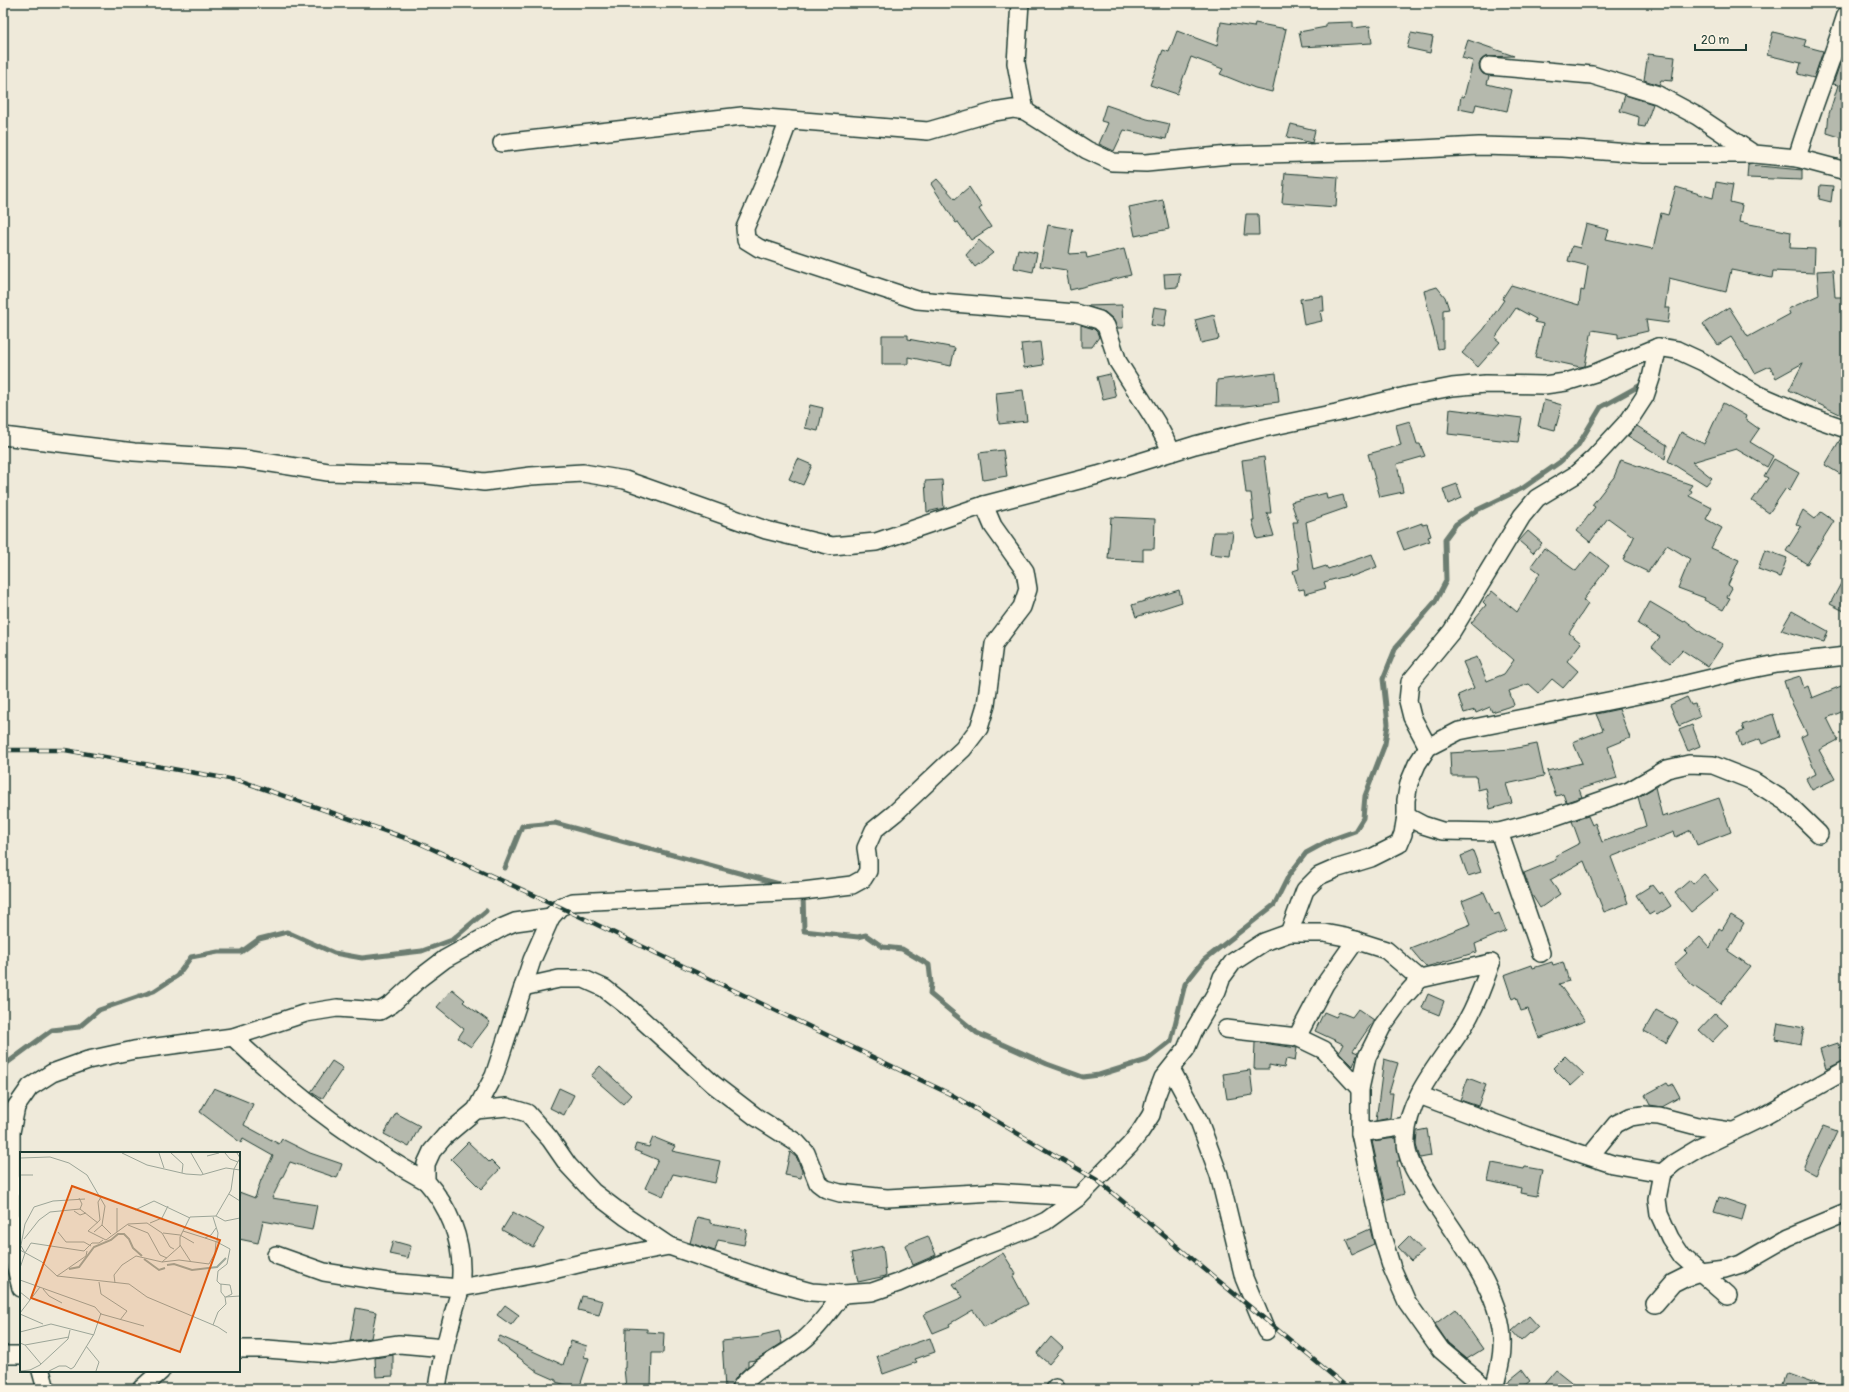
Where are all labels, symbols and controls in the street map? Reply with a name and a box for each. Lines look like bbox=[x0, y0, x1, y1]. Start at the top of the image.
scale bar bbox=[1695, 26, 1746, 52]
text: 20 m bbox=[1701, 33, 1730, 48]
inset map bbox=[20, 1152, 240, 1372]

